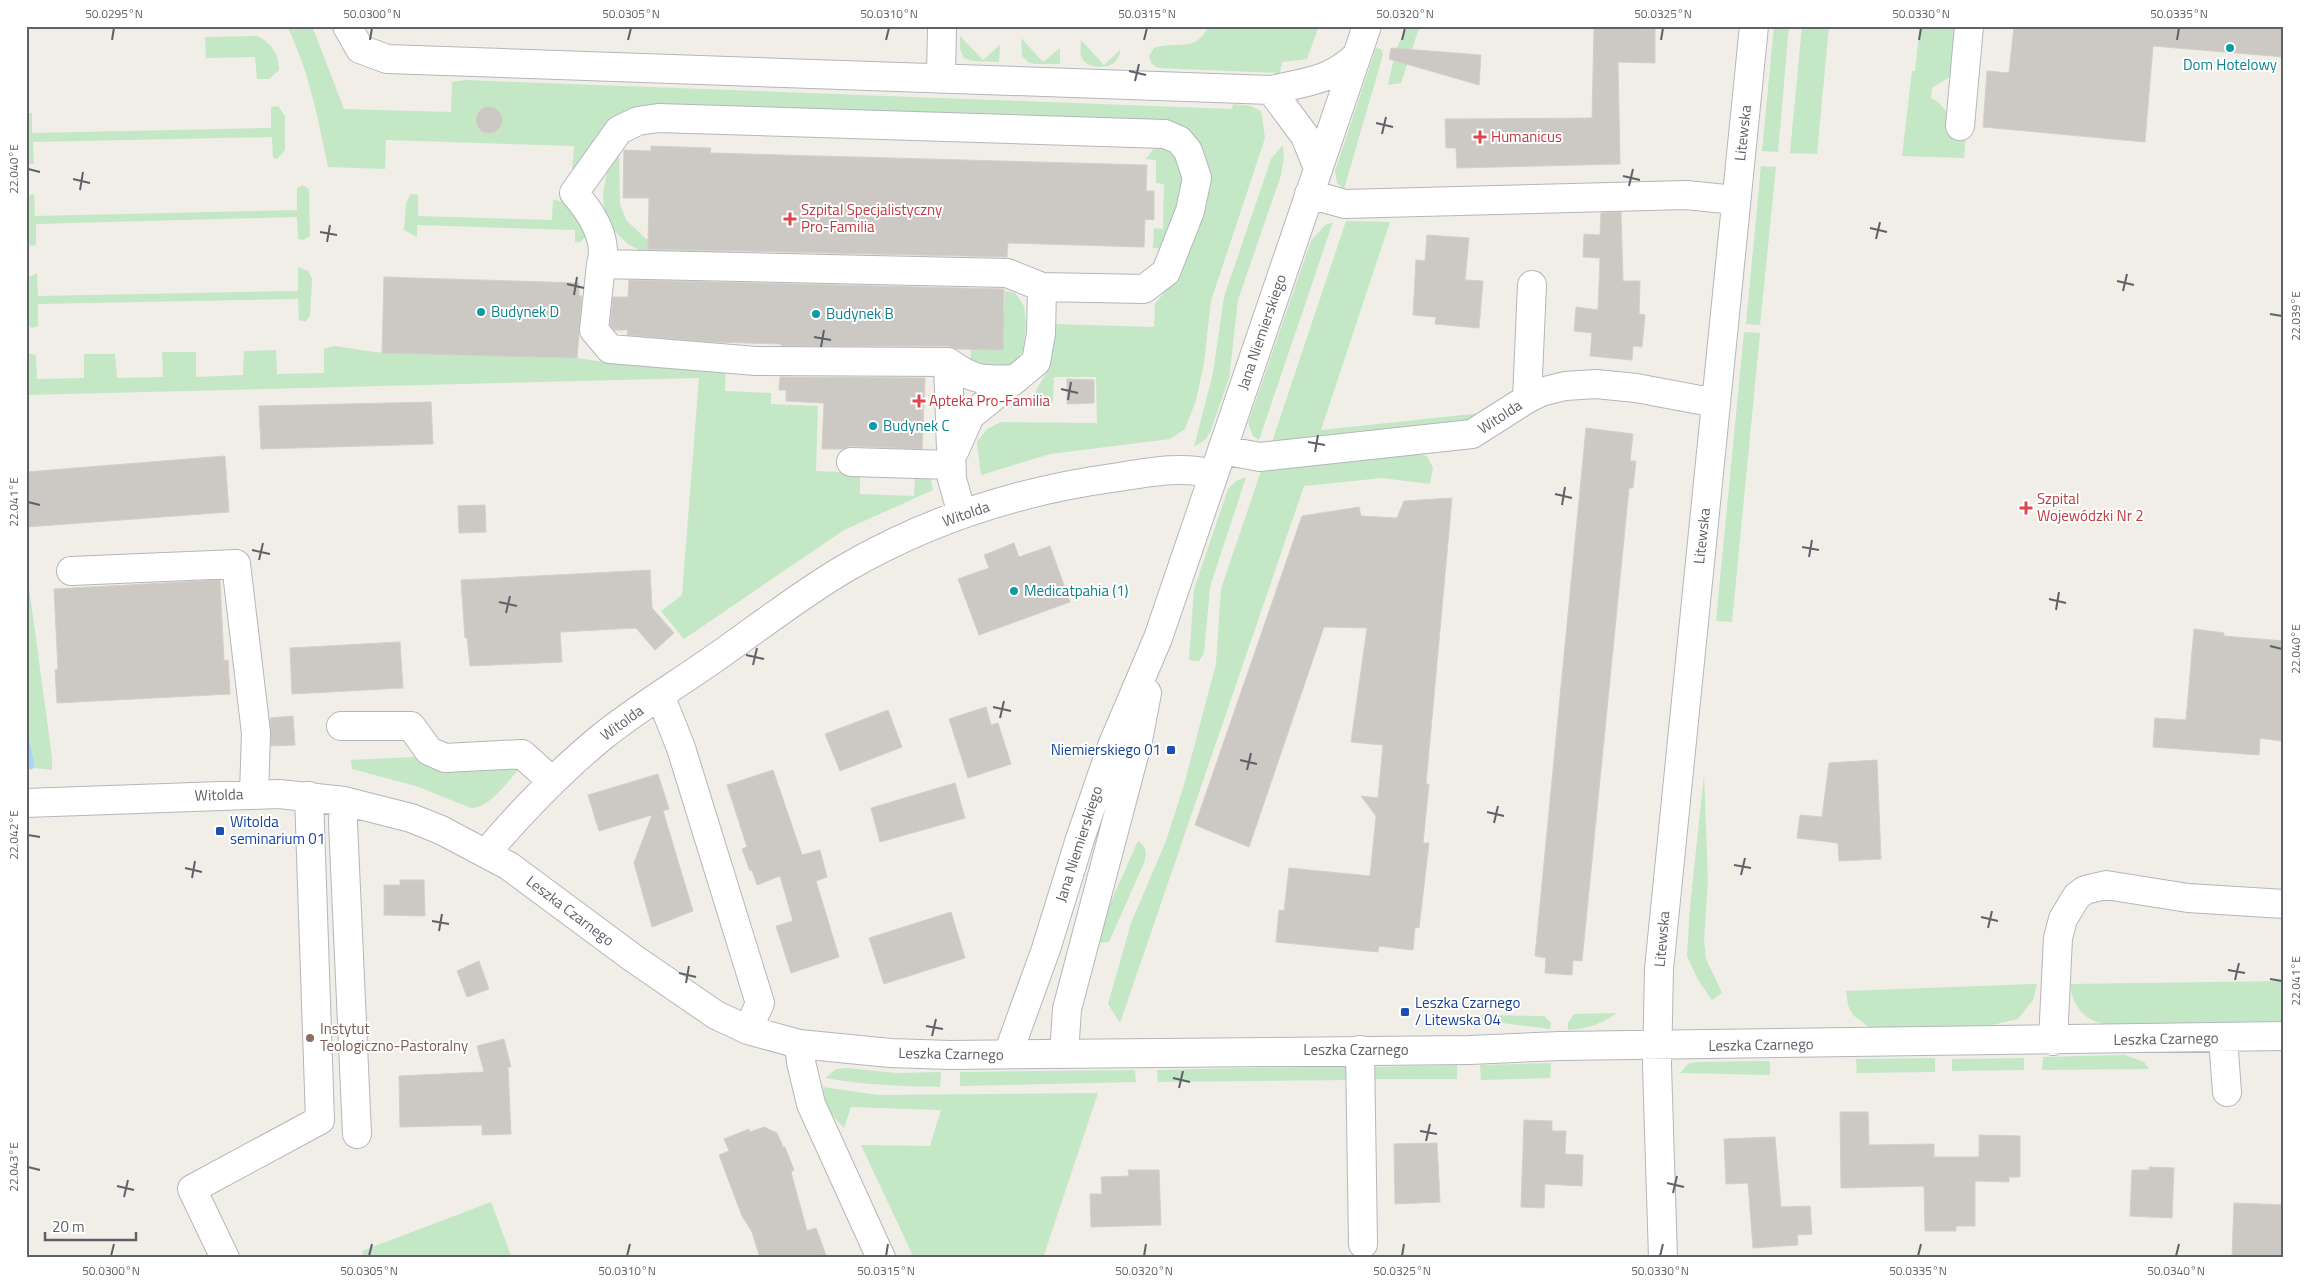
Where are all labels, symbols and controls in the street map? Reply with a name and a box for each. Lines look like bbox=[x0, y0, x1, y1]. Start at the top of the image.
text: 50.0295°N bbox=[85, 4, 143, 23]
text: 50.0300°N bbox=[343, 4, 401, 23]
text: 50.0305°N bbox=[602, 4, 660, 23]
text: 50.0310°N bbox=[860, 4, 918, 23]
text: 50.0315°N bbox=[1118, 4, 1176, 23]
text: 50.0320°N bbox=[1376, 4, 1434, 23]
text: 50.0325°N bbox=[1634, 4, 1692, 23]
text: 50.0330°N bbox=[1892, 4, 1950, 23]
text: 50.0335°N bbox=[2150, 4, 2208, 23]
marker: Dom Hotelowy bbox=[2224, 42, 2236, 54]
place label: Dom Hotelowy bbox=[2183, 53, 2277, 76]
street label: Litewska bbox=[1728, 103, 1757, 162]
place label: Humanicus bbox=[1491, 125, 1562, 148]
marker: Humanicus bbox=[1473, 130, 1487, 144]
text: 22.040°E bbox=[4, 144, 23, 194]
place label: Szpital Specjalistyczny Pro-Familia bbox=[801, 198, 942, 238]
marker: Szpital Specjalistyczny Pro-Familia bbox=[783, 212, 797, 226]
street label: Jana Niemierskiego bbox=[1231, 271, 1292, 393]
text: 22.039°E bbox=[2286, 291, 2305, 341]
place label: Budynek D bbox=[491, 300, 559, 323]
place label: Budynek B bbox=[826, 302, 894, 325]
marker: Budynek D bbox=[475, 306, 487, 318]
marker: Budynek B bbox=[810, 308, 822, 320]
place label: Apteka Pro-Familia bbox=[929, 389, 1051, 412]
street label: Witolda bbox=[1473, 393, 1527, 439]
marker: Apteka Pro-Familia bbox=[913, 395, 925, 407]
place label: Budynek C bbox=[883, 414, 950, 437]
marker: Budynek C bbox=[867, 420, 879, 432]
text: 22.041°E bbox=[4, 477, 23, 527]
place label: Szpital Wojewódzki Nr 2 bbox=[2037, 487, 2144, 527]
street label: Witolda bbox=[939, 495, 993, 532]
marker: Szpital Wojewódzki Nr 2 bbox=[2019, 501, 2033, 515]
street label: Litewska bbox=[1687, 506, 1716, 565]
place label: Medicatpahia (1) bbox=[1024, 579, 1129, 602]
marker: Medicatpahia (1) bbox=[1008, 585, 1020, 597]
text: 22.040°E bbox=[2286, 624, 2305, 674]
street label: Witolda bbox=[595, 699, 649, 746]
place label: Niemierskiego 01 bbox=[1051, 738, 1161, 761]
marker: Niemierskiego 01 bbox=[1165, 744, 1177, 756]
street label: Witolda bbox=[194, 782, 244, 807]
street label: Jana Niemierskiego bbox=[1049, 783, 1108, 905]
text: 22.042°E bbox=[4, 810, 23, 860]
place label: Witolda seminarium 01 bbox=[230, 810, 325, 850]
marker: Witolda seminarium 01 bbox=[214, 825, 226, 837]
street label: Leszka Czarnego bbox=[521, 870, 619, 952]
street label: Litewska bbox=[1648, 909, 1675, 968]
text: 22.041°E bbox=[2286, 956, 2305, 1006]
place label: Leszka Czarnego / Litewska 04 bbox=[1415, 991, 1520, 1031]
marker: Leszka Czarnego / Litewska 04 bbox=[1399, 1006, 1411, 1018]
place label: Instytut Teologiczno-Pastoralny bbox=[320, 1017, 468, 1057]
street label: Leszka Czarnego bbox=[2113, 1026, 2219, 1051]
marker: Instytut Teologiczno-Pastoralny bbox=[304, 1032, 316, 1044]
street label: Leszka Czarnego bbox=[1708, 1032, 1814, 1057]
street label: Leszka Czarnego bbox=[1303, 1038, 1409, 1061]
street label: Leszka Czarnego bbox=[898, 1041, 1004, 1066]
text: 22.043°E bbox=[4, 1142, 23, 1192]
scale bar bbox=[45, 1209, 136, 1241]
text: 20 m bbox=[52, 1215, 85, 1238]
text: 50.0300°N bbox=[82, 1261, 140, 1280]
text: 50.0305°N bbox=[340, 1261, 398, 1280]
text: 50.0310°N bbox=[598, 1261, 656, 1280]
text: 50.0315°N bbox=[857, 1261, 915, 1280]
text: 50.0320°N bbox=[1115, 1261, 1173, 1280]
text: 50.0325°N bbox=[1373, 1261, 1431, 1280]
text: 50.0330°N bbox=[1631, 1261, 1689, 1280]
text: 50.0335°N bbox=[1889, 1261, 1947, 1280]
text: 50.0340°N bbox=[2147, 1261, 2205, 1280]

